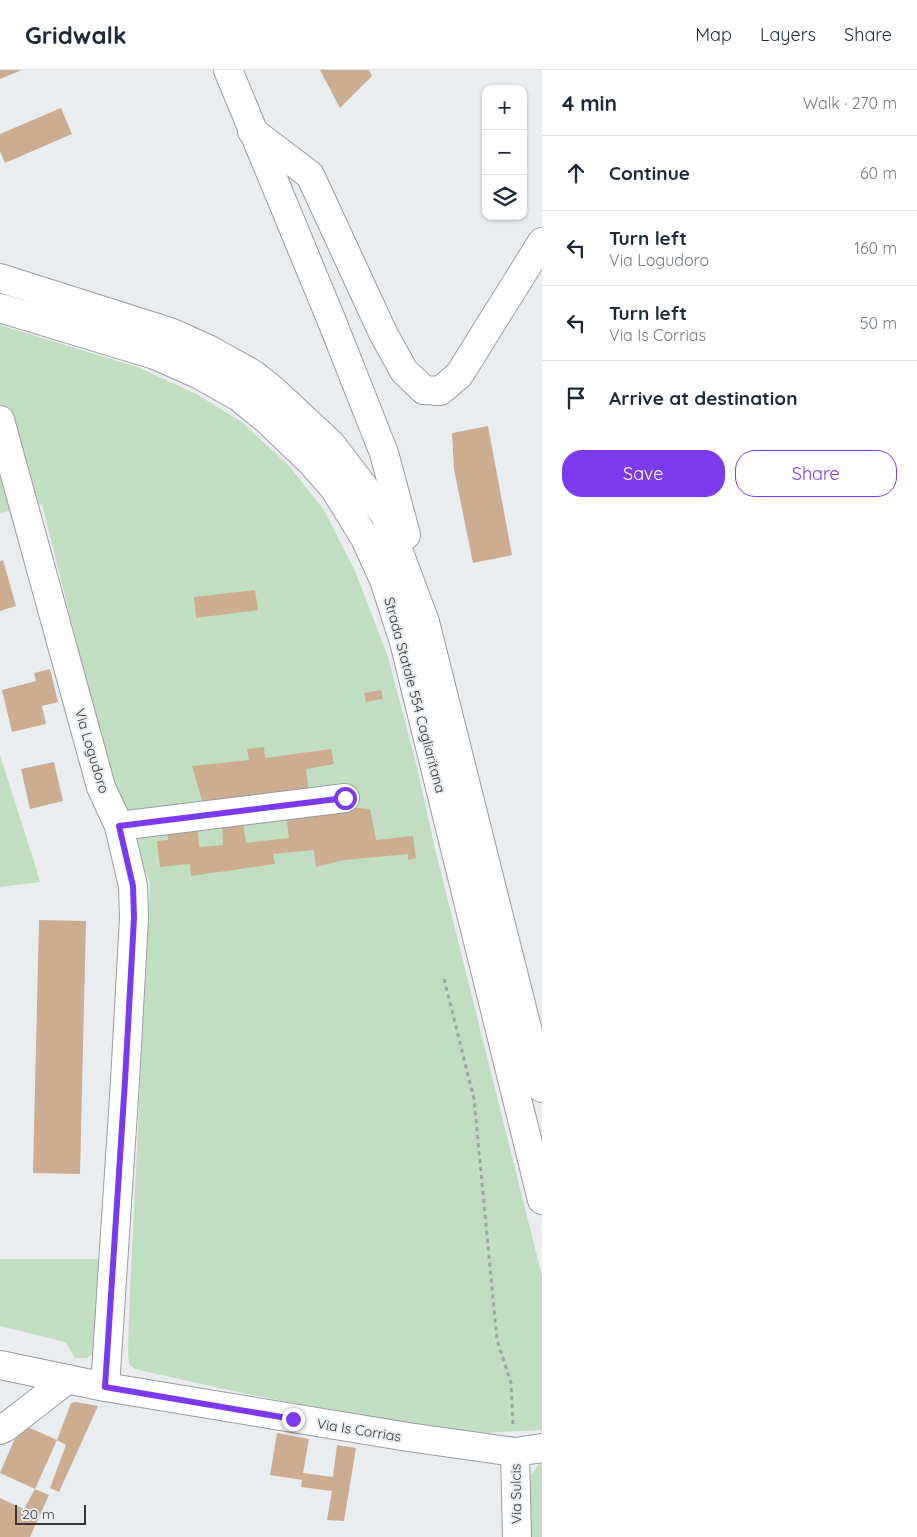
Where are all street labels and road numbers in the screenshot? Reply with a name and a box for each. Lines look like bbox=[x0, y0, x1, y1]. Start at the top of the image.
street label: Strada Statale 554 Cagliaritana bbox=[380, 595, 450, 795]
street label: Via Logudoro bbox=[71, 706, 113, 796]
street label: Via Is Corrias bbox=[316, 1414, 402, 1446]
street label: Via Sulcis bbox=[506, 1464, 526, 1524]

